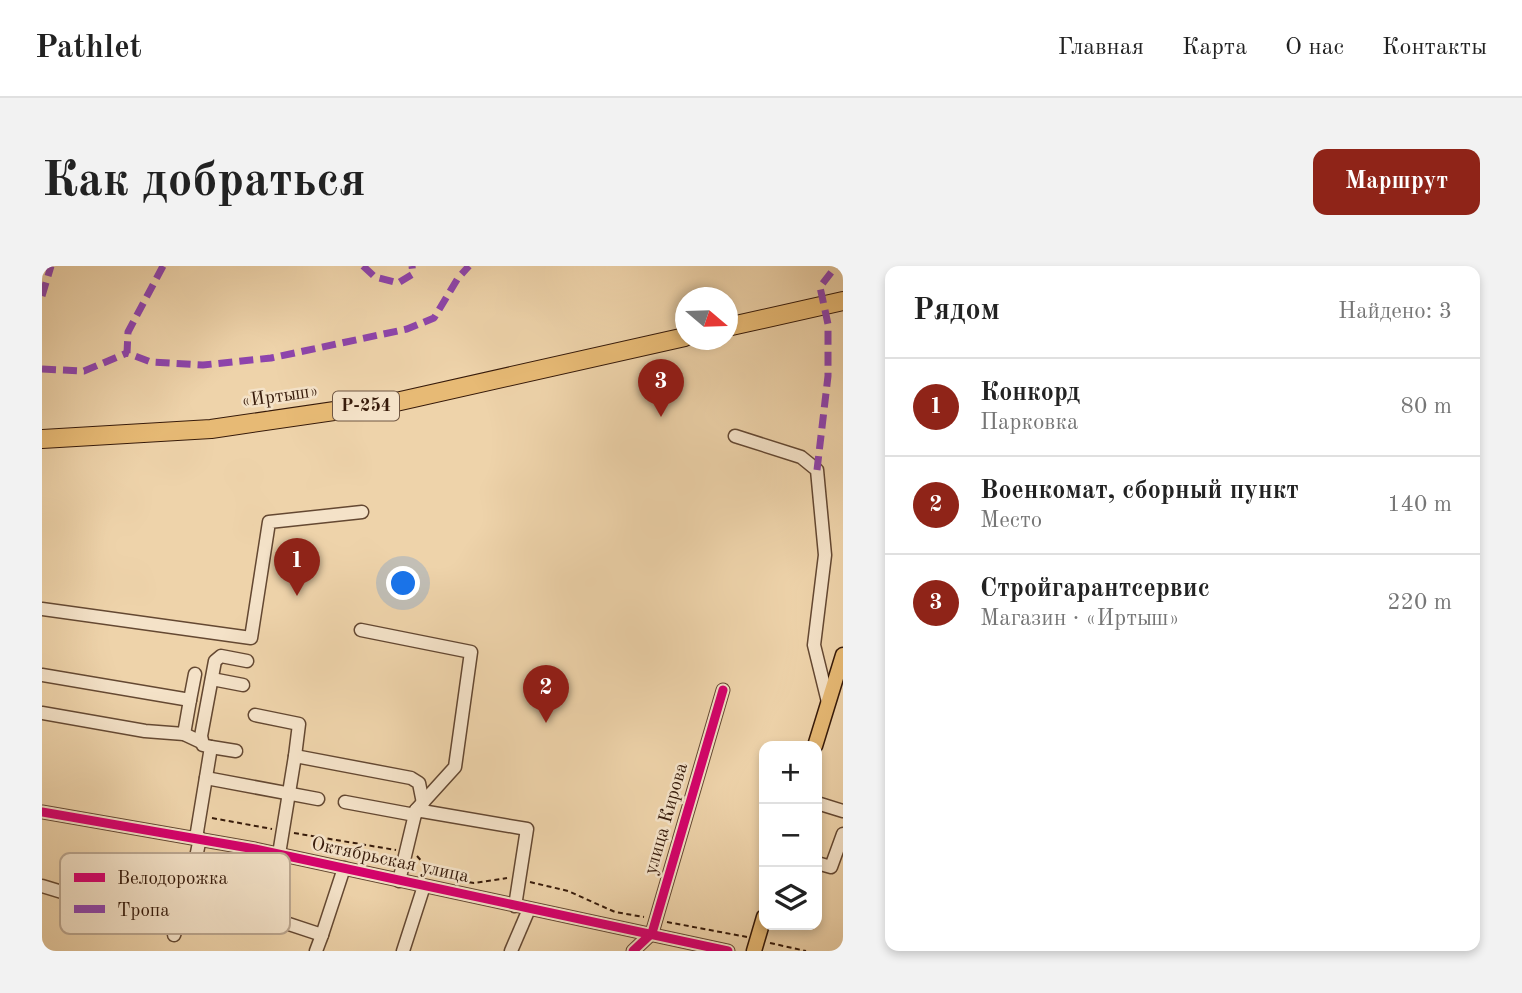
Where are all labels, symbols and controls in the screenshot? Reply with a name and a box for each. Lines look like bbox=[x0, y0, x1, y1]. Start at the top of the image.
text: Pathlet bbox=[35, 32, 142, 65]
text: Главная bbox=[1058, 36, 1144, 60]
text: Карта bbox=[1182, 36, 1247, 60]
text: О нас bbox=[1285, 36, 1344, 60]
text: Контакты bbox=[1382, 36, 1487, 60]
button: Маршрут bbox=[1313, 149, 1480, 215]
text: Как добраться bbox=[42, 158, 366, 207]
north arrow bbox=[675, 287, 738, 350]
text: Рядом bbox=[913, 296, 1000, 326]
text: Найдено: 3 bbox=[1338, 300, 1452, 323]
pin: 3 bbox=[638, 359, 684, 417]
text: Конкорд bbox=[980, 380, 1080, 406]
street label: «Иртыш» bbox=[240, 382, 320, 412]
road number: Р-254 bbox=[333, 391, 399, 420]
text: 1 bbox=[929, 395, 943, 418]
text: 80 m bbox=[1401, 395, 1452, 418]
text: Парковка bbox=[980, 411, 1078, 434]
text: Военкомат, сборный пункт bbox=[980, 478, 1299, 504]
text: 2 bbox=[929, 493, 943, 516]
text: 140 m bbox=[1387, 493, 1452, 516]
text: Место bbox=[980, 509, 1042, 532]
pin: 1 bbox=[274, 538, 320, 596]
your location bbox=[386, 566, 420, 600]
text: Стройгарантсервис bbox=[980, 576, 1210, 602]
text: 3 bbox=[929, 591, 943, 614]
text: 220 m bbox=[1387, 591, 1452, 614]
text: Магазин · «Иртыш» bbox=[980, 607, 1180, 630]
pin: 2 bbox=[523, 665, 569, 723]
map controls bbox=[759, 741, 822, 930]
button: + bbox=[759, 741, 822, 804]
street label: улица Кирова bbox=[642, 760, 692, 877]
button: − bbox=[759, 804, 822, 867]
street label: Октябрьская улица bbox=[309, 835, 471, 887]
legend bbox=[60, 853, 290, 934]
button: layers bbox=[759, 867, 822, 930]
text: Велодорожка bbox=[117, 870, 228, 889]
text: Тропа bbox=[117, 902, 170, 921]

